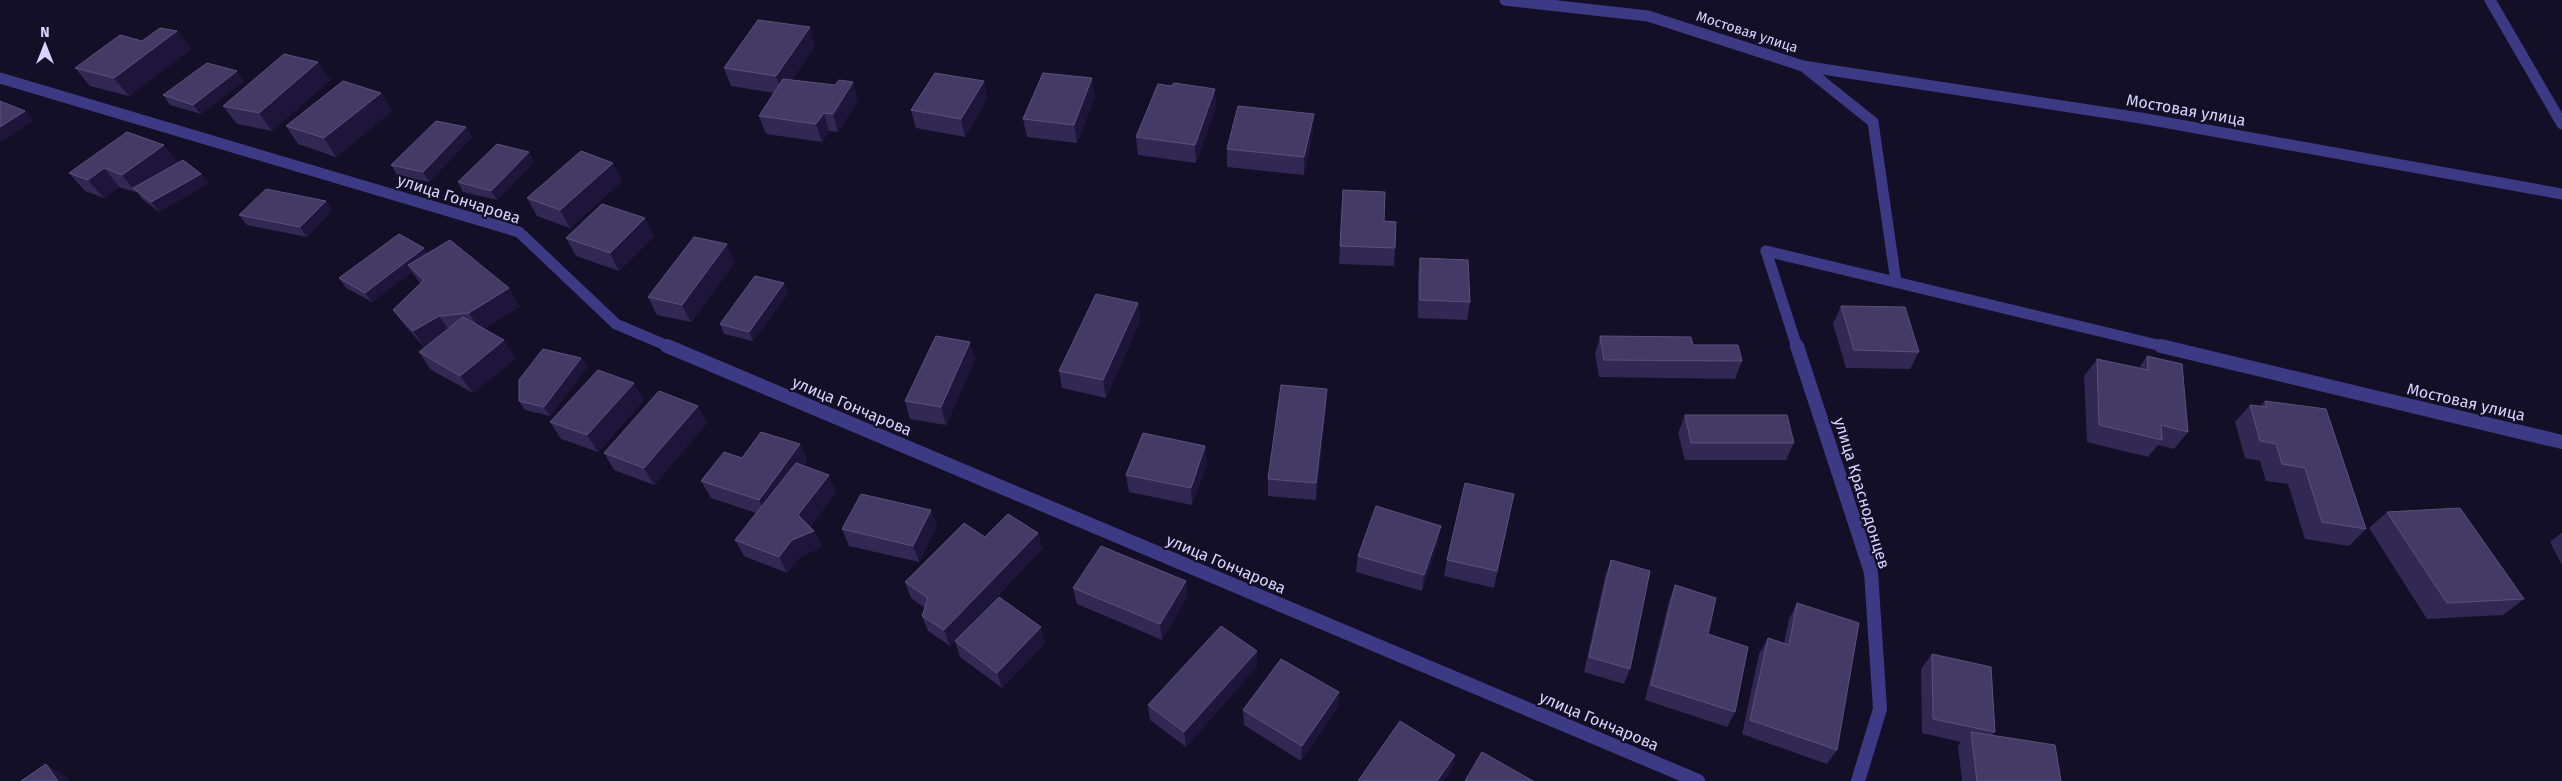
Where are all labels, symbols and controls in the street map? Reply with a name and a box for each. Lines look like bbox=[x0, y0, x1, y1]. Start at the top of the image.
street label: Мостовая улица bbox=[1694, 8, 1800, 56]
north arrow bbox=[20, 20, 70, 70]
text: N bbox=[40, 24, 50, 41]
street label: Мостовая улица bbox=[2125, 90, 2247, 130]
street label: улица Гончарова bbox=[395, 170, 523, 228]
street label: улица Гончарова bbox=[789, 372, 915, 440]
street label: Мостовая улица bbox=[2405, 379, 2527, 425]
street label: улица Краснодонцев bbox=[1830, 415, 1894, 571]
street label: улица Гончарова bbox=[1163, 530, 1289, 598]
street label: улица Гончарова bbox=[1536, 687, 1662, 755]

